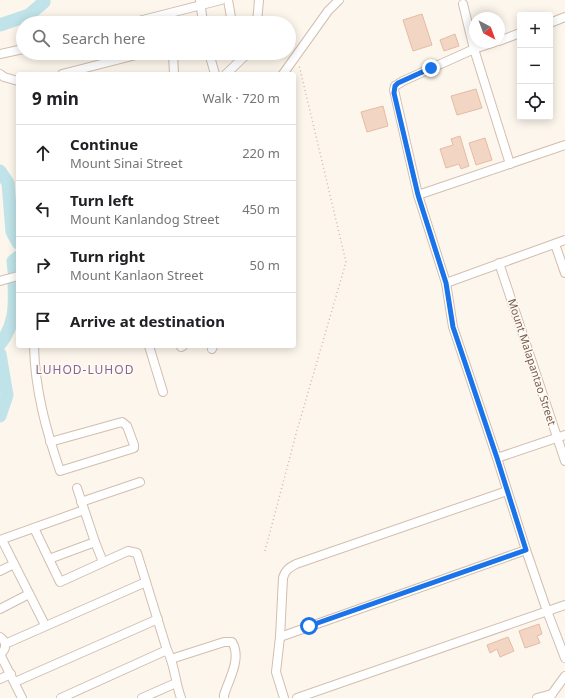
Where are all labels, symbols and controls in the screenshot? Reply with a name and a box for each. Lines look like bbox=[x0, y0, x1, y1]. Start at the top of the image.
north arrow bbox=[469, 12, 505, 48]
map controls bbox=[517, 12, 553, 120]
button: + bbox=[517, 12, 553, 48]
search box bbox=[16, 16, 296, 60]
icon: search bbox=[30, 27, 52, 49]
text: Search here bbox=[62, 28, 145, 48]
button: − bbox=[517, 48, 553, 84]
route end bbox=[422, 59, 440, 77]
button: locate bbox=[517, 84, 553, 120]
text: 9 min bbox=[32, 87, 79, 110]
text: Walk · 720 m bbox=[202, 89, 280, 107]
text: Continue bbox=[70, 134, 138, 154]
icon: ahead bbox=[32, 142, 54, 164]
text: 220 m bbox=[242, 144, 280, 162]
text: Mount Sinai Street bbox=[70, 154, 183, 172]
text: Turn left bbox=[70, 190, 134, 210]
icon: left bbox=[32, 198, 54, 220]
text: 450 m bbox=[242, 200, 280, 218]
text: Mount Kanlandog Street bbox=[70, 210, 219, 228]
text: Turn right bbox=[70, 246, 145, 266]
icon: right bbox=[32, 254, 54, 276]
text: 50 m bbox=[250, 256, 280, 274]
text: Mount Kanlaon Street bbox=[70, 266, 203, 284]
street label: Mount Malapantao Street bbox=[505, 297, 560, 427]
icon: arrive bbox=[32, 310, 54, 332]
text: Arrive at destination bbox=[70, 311, 225, 331]
district label: LUHOD-LUHOD bbox=[36, 361, 134, 378]
route start bbox=[300, 617, 318, 635]

